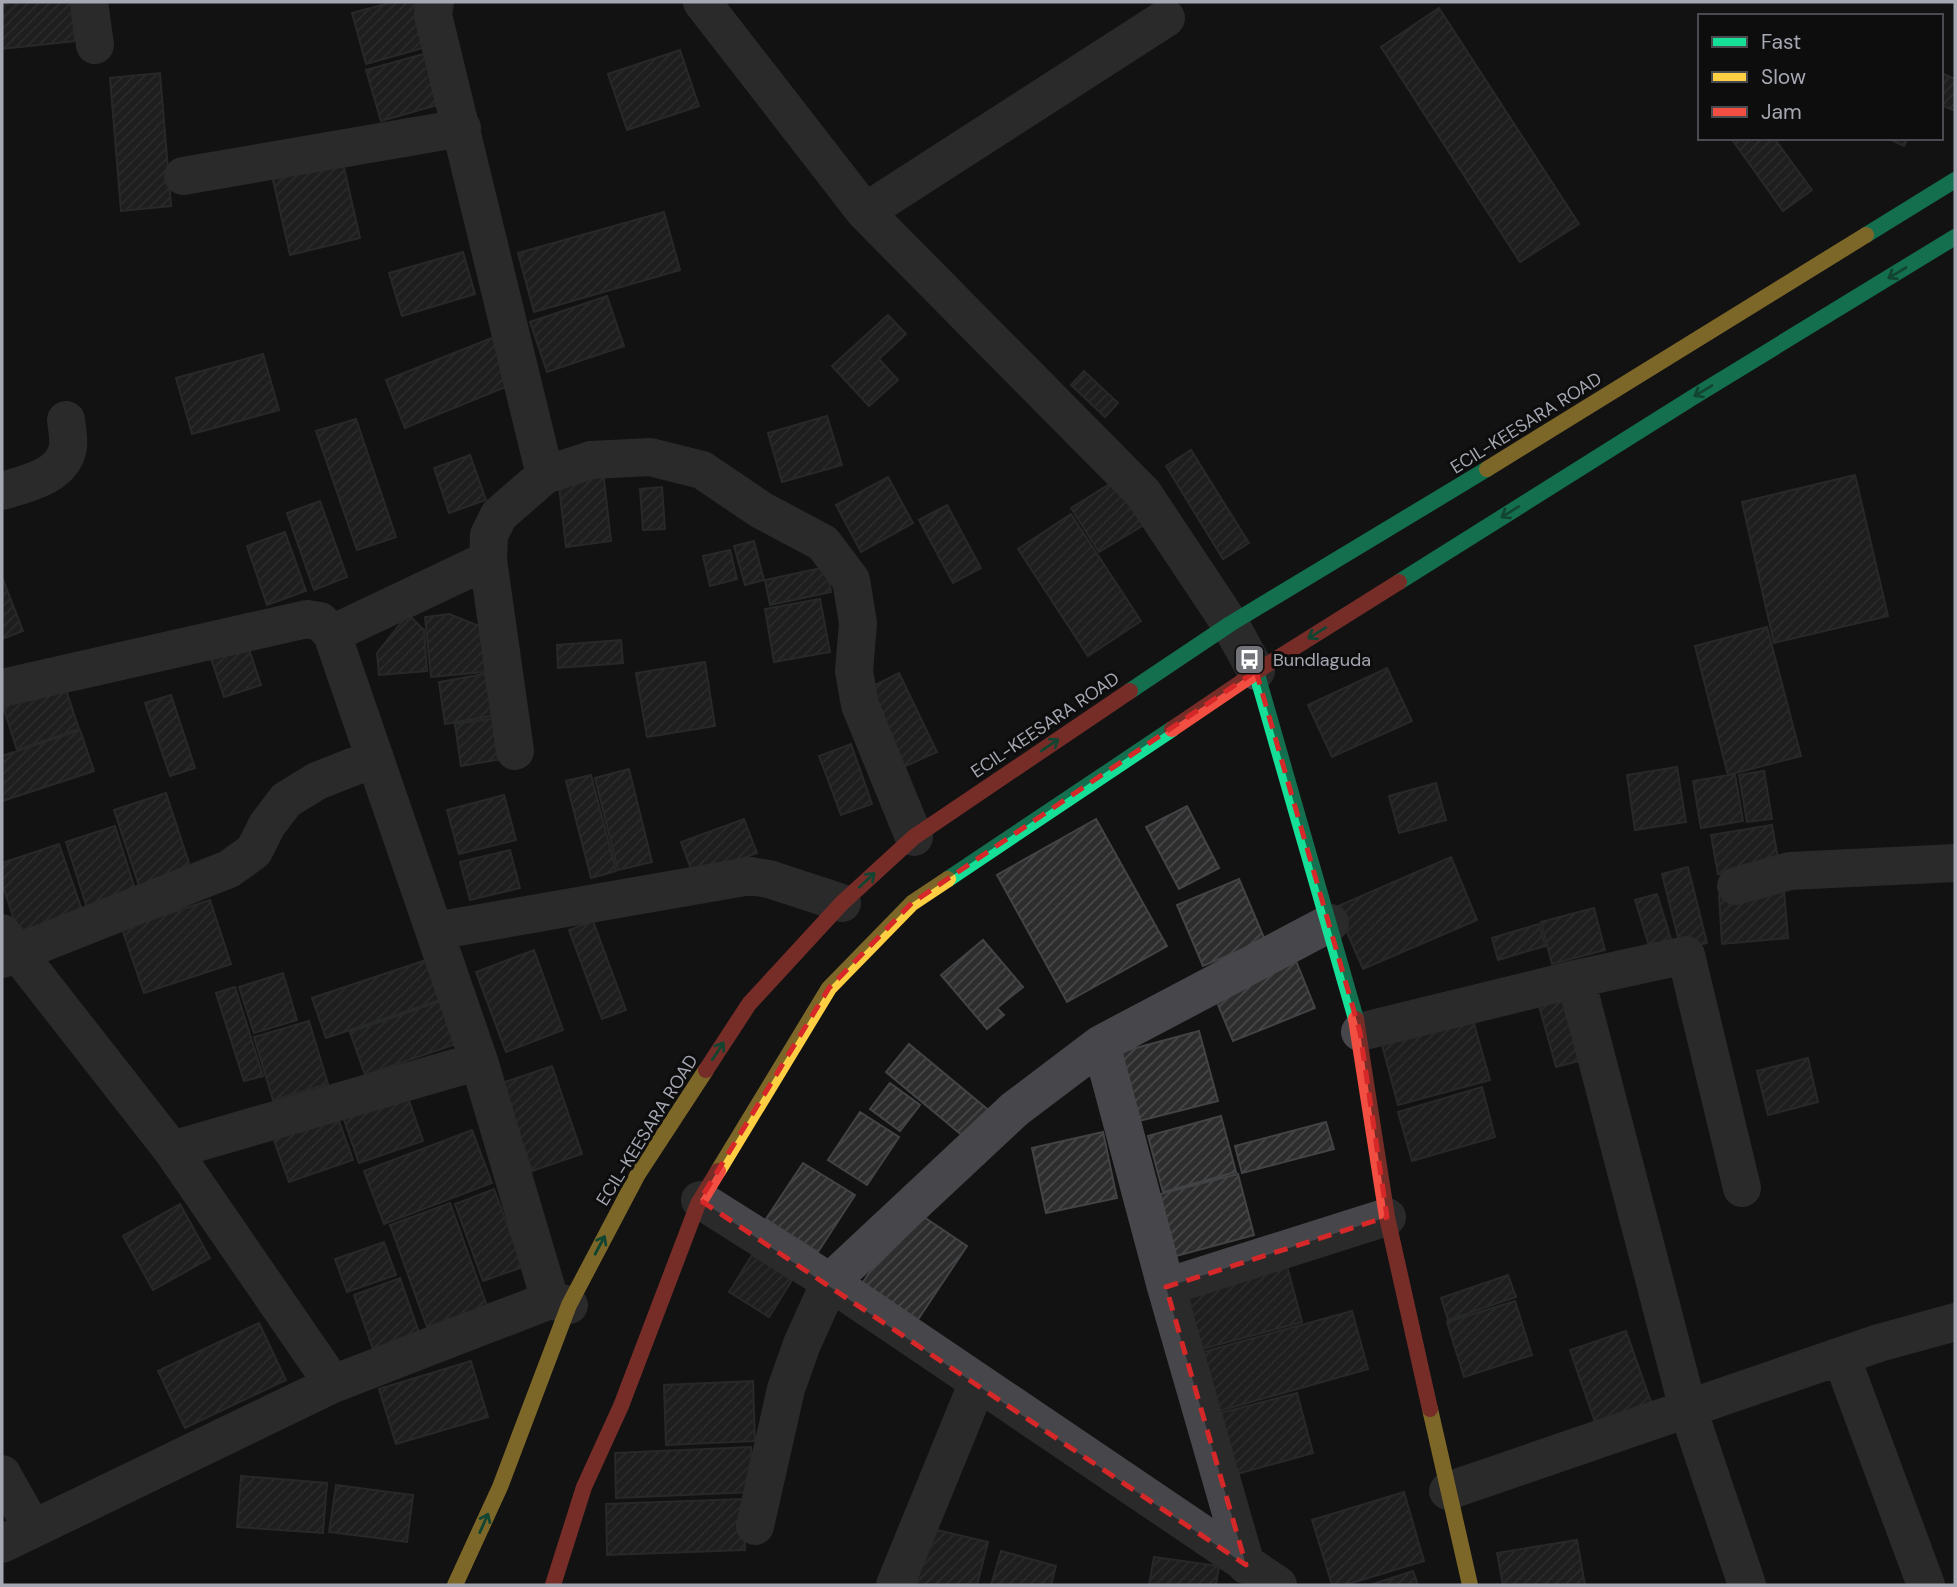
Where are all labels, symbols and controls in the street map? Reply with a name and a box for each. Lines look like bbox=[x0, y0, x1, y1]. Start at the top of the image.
legend bbox=[1698, 14, 1943, 140]
text: Fast bbox=[1761, 28, 1801, 56]
text: Slow bbox=[1761, 63, 1806, 91]
text: Jam bbox=[1761, 98, 1802, 126]
one-way arrow bbox=[1888, 265, 1907, 280]
street label: ECIL-KEESARA ROAD bbox=[1446, 367, 1606, 479]
one-way arrow bbox=[1693, 385, 1713, 399]
one-way arrow bbox=[1500, 505, 1520, 519]
one-way arrow bbox=[1308, 625, 1327, 640]
bus stop icon: Bundlaguda bbox=[1233, 643, 1267, 677]
place label: Bundlaguda bbox=[1273, 648, 1371, 672]
street label: ECIL-KEESARA ROAD bbox=[966, 666, 1124, 784]
one-way arrow bbox=[1040, 738, 1059, 752]
one-way arrow bbox=[858, 871, 875, 888]
one-way arrow bbox=[712, 1041, 726, 1061]
street label: ECIL-KEESARA ROAD bbox=[591, 1050, 703, 1210]
one-way arrow bbox=[594, 1235, 608, 1256]
one-way arrow bbox=[477, 1513, 491, 1534]

